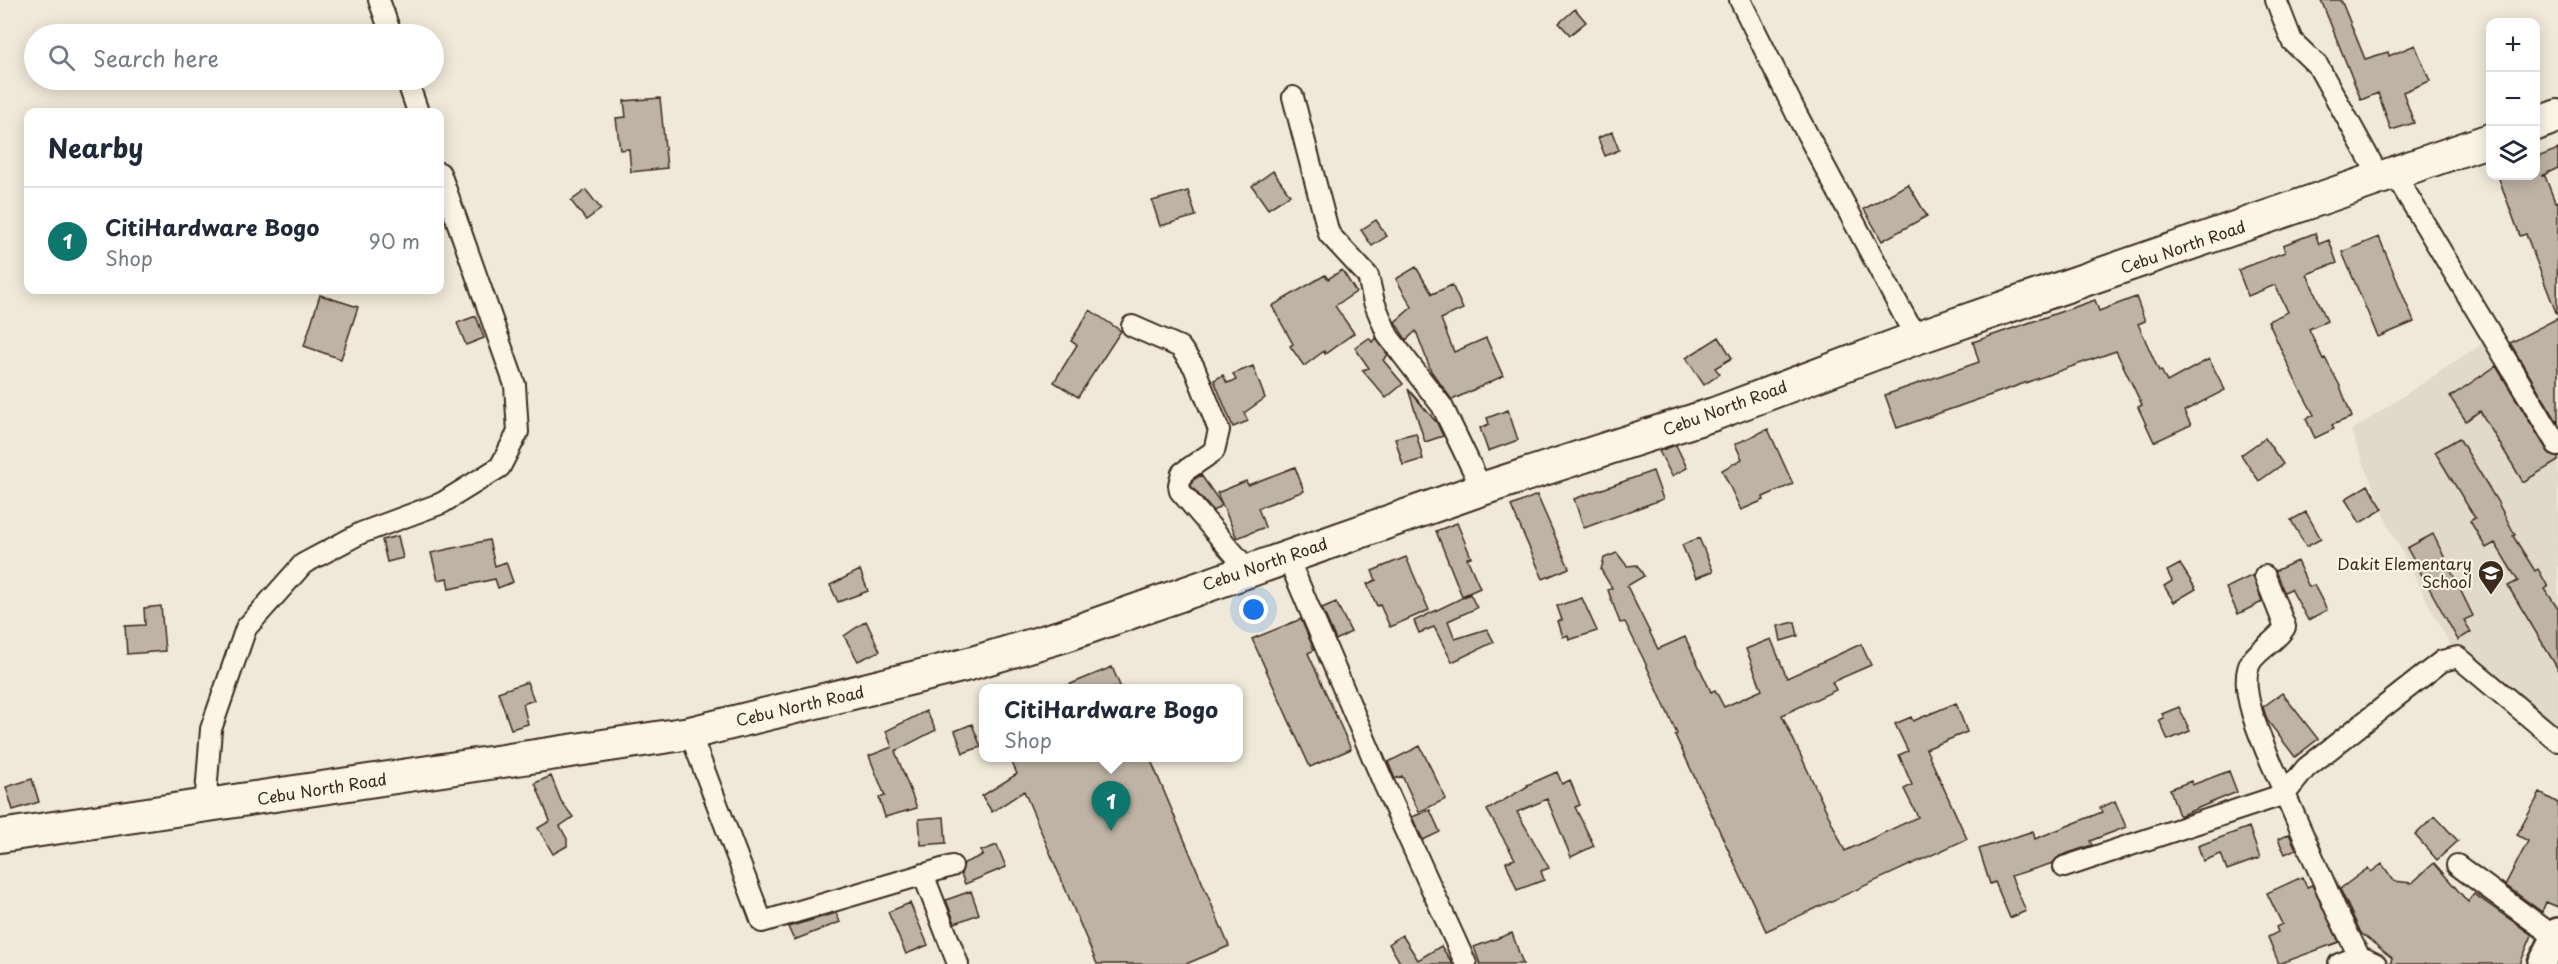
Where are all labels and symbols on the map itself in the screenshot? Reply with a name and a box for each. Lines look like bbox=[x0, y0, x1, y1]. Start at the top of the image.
street label: Cebu North Road bbox=[2117, 213, 2248, 279]
street label: Cebu North Road bbox=[1659, 373, 1790, 441]
street label: Cebu North Road bbox=[1199, 530, 1330, 596]
place label: Dakit Elementary School bbox=[2337, 551, 2472, 593]
school or university icon: Dakit Elementary School bbox=[2476, 558, 2506, 596]
your location bbox=[1239, 595, 1268, 624]
street label: Cebu North Road bbox=[733, 679, 866, 731]
street label: Cebu North Road bbox=[255, 766, 388, 810]
pin: 1 bbox=[1092, 782, 1130, 831]

